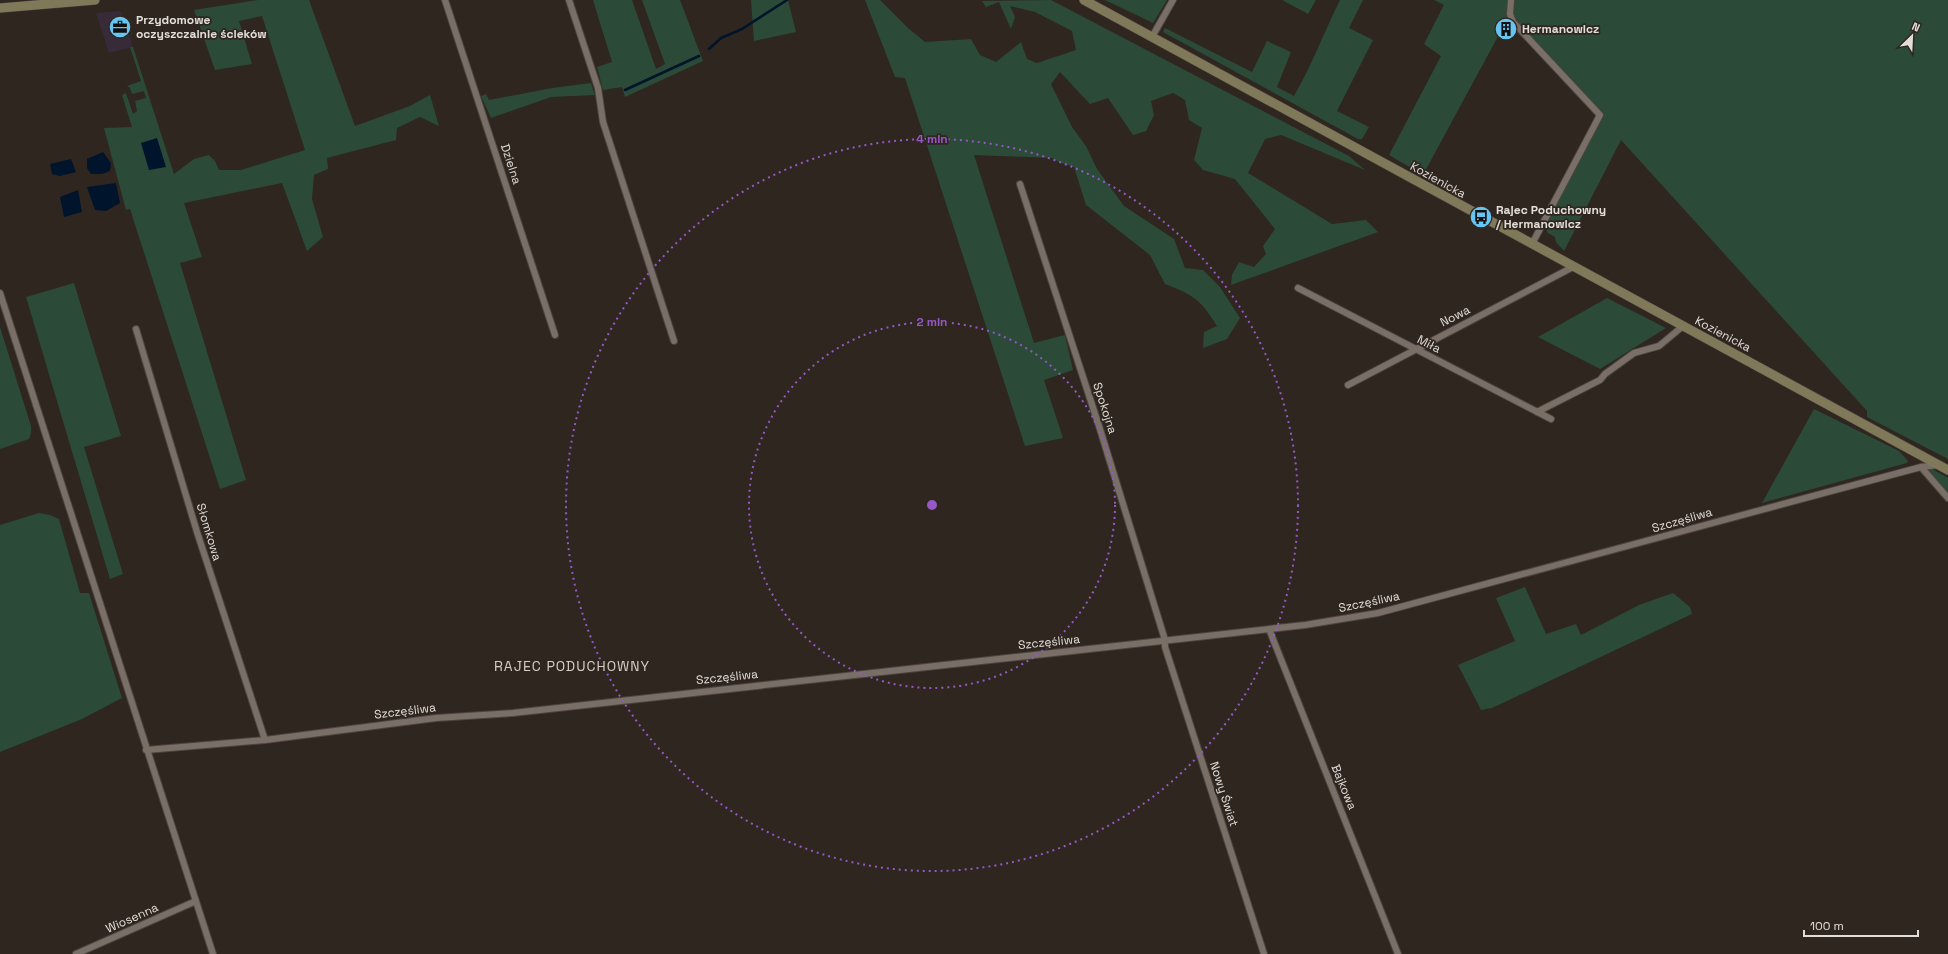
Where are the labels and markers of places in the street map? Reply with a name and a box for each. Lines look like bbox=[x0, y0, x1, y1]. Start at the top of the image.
place label: Przydomowe oczyszczalnie ścieków bbox=[136, 12, 267, 42]
office icon: Przydomowe oczyszczalnie ścieków bbox=[107, 14, 133, 40]
building icon: Hermanowicz bbox=[1493, 16, 1519, 42]
place label: Hermanowicz bbox=[1522, 21, 1599, 37]
place label: Rajec Poduchowny / Hermanowicz bbox=[1495, 202, 1606, 232]
bus stop icon: Rajec Poduchowny / Hermanowicz bbox=[1468, 204, 1494, 230]
centre of rings bbox=[925, 498, 939, 512]

